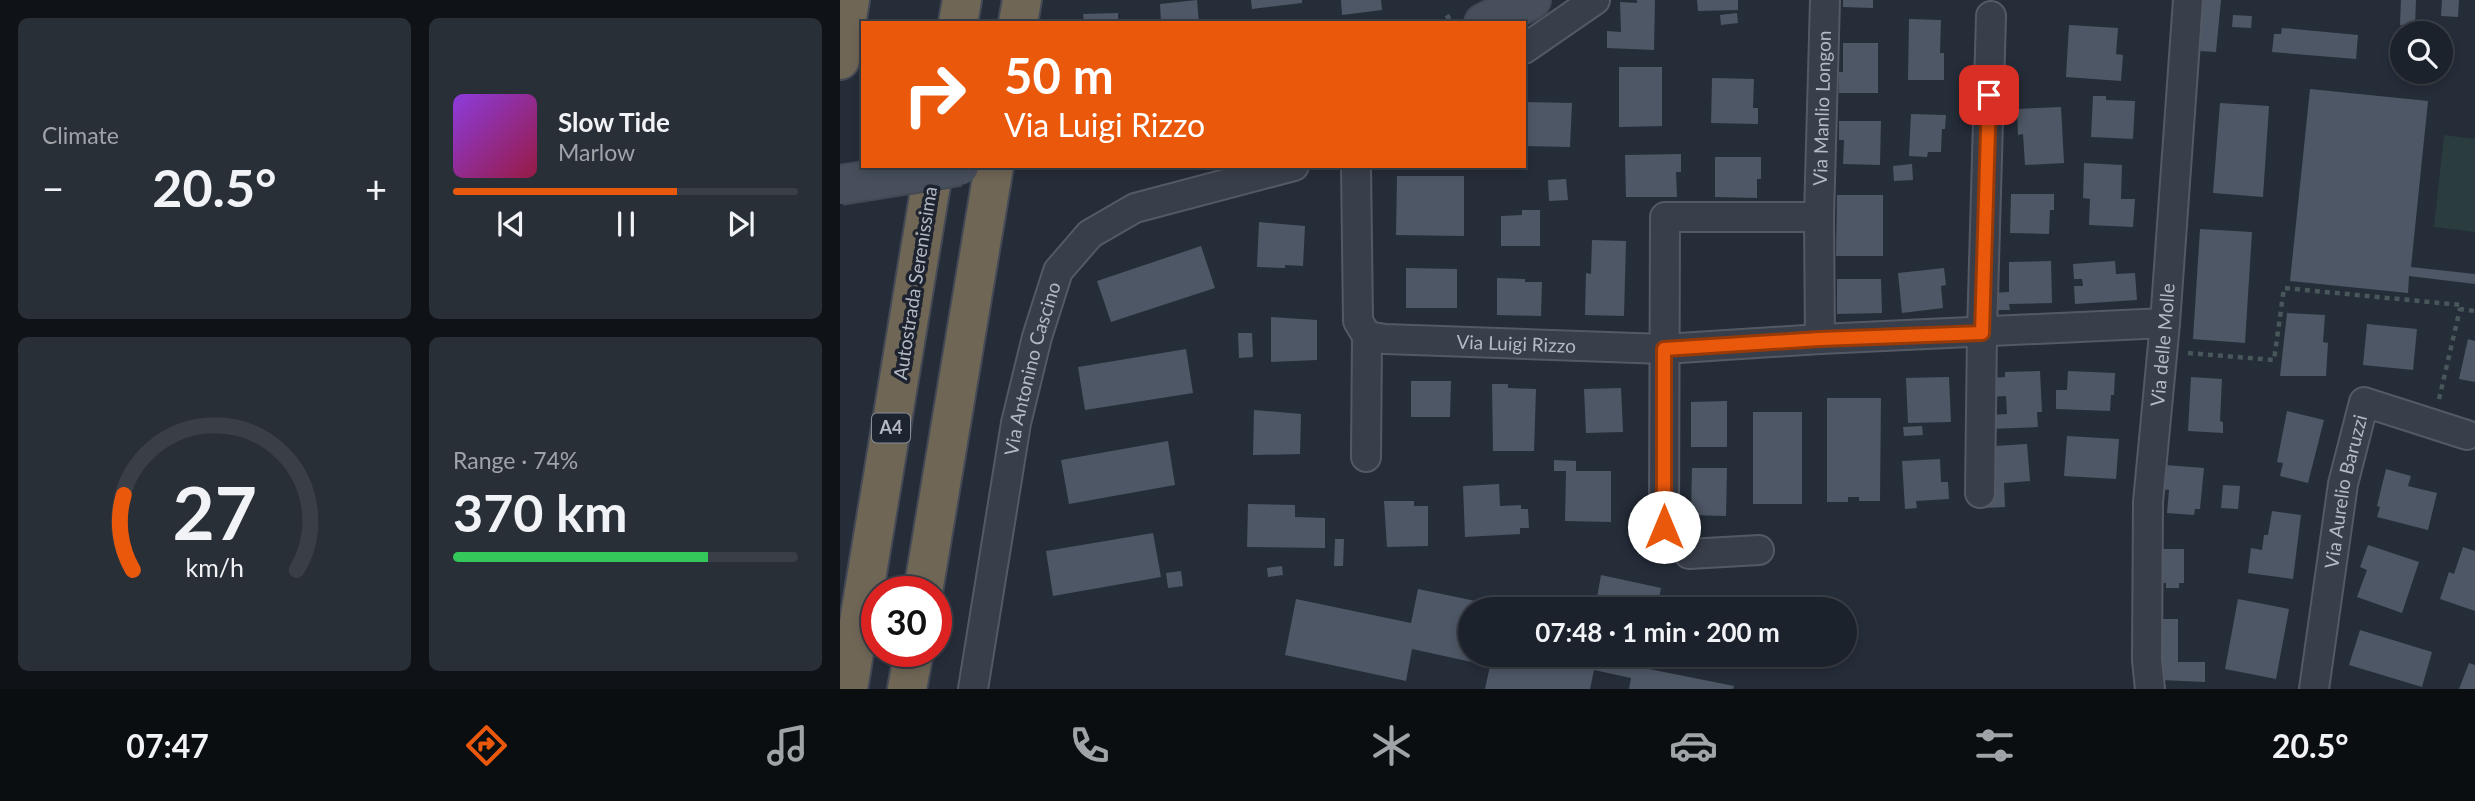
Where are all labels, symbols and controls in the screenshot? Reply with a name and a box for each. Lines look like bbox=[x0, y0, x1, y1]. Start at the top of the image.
map controls bbox=[2390, 21, 2453, 84]
button: search bbox=[2390, 21, 2453, 84]
street label: Via Manlio Longon bbox=[1808, 30, 1835, 186]
text: 50 m bbox=[1004, 46, 1114, 104]
icon: right bbox=[889, 49, 980, 140]
pin bbox=[1959, 65, 2019, 125]
icon: arrive bbox=[1970, 76, 2008, 114]
text: Via Luigi Rizzo bbox=[1004, 105, 1205, 144]
text: Slow Tide bbox=[558, 106, 670, 138]
text: Climate bbox=[42, 121, 119, 149]
text: Marlow bbox=[558, 138, 635, 166]
text: 20.5° bbox=[152, 156, 277, 218]
text: − bbox=[42, 165, 64, 211]
text: + bbox=[365, 165, 387, 211]
street label: Autostrada Serenissima bbox=[888, 185, 941, 381]
icon: previous bbox=[492, 205, 530, 243]
icon: pause bbox=[607, 205, 645, 243]
icon: next bbox=[722, 205, 760, 243]
street label: Via Antonino Cascino bbox=[999, 279, 1065, 457]
street label: Via delle Molle bbox=[2145, 282, 2179, 407]
street label: Via Luigi Rizzo bbox=[1456, 330, 1576, 357]
street label: Via Aurelio Baruzzi bbox=[2319, 412, 2371, 570]
road number: A4 bbox=[872, 414, 910, 442]
text: Range · 74% bbox=[453, 446, 578, 474]
text: 27 bbox=[172, 468, 257, 556]
text: 370 km bbox=[453, 481, 627, 543]
position arrow bbox=[1627, 490, 1701, 564]
text: km/h bbox=[185, 552, 244, 582]
speed limit sign: 30 bbox=[861, 576, 952, 667]
text: 07:48 · 1 min · 200 m bbox=[1535, 616, 1780, 648]
icon: directions bbox=[462, 721, 511, 770]
icon: music bbox=[763, 721, 812, 770]
icon: phone bbox=[1065, 721, 1114, 770]
icon: climate bbox=[1367, 721, 1416, 770]
icon: car bbox=[1669, 721, 1718, 770]
icon: filters bbox=[1970, 721, 2019, 770]
text: 07:47 bbox=[126, 726, 209, 765]
text: 20.5° bbox=[2272, 726, 2349, 765]

